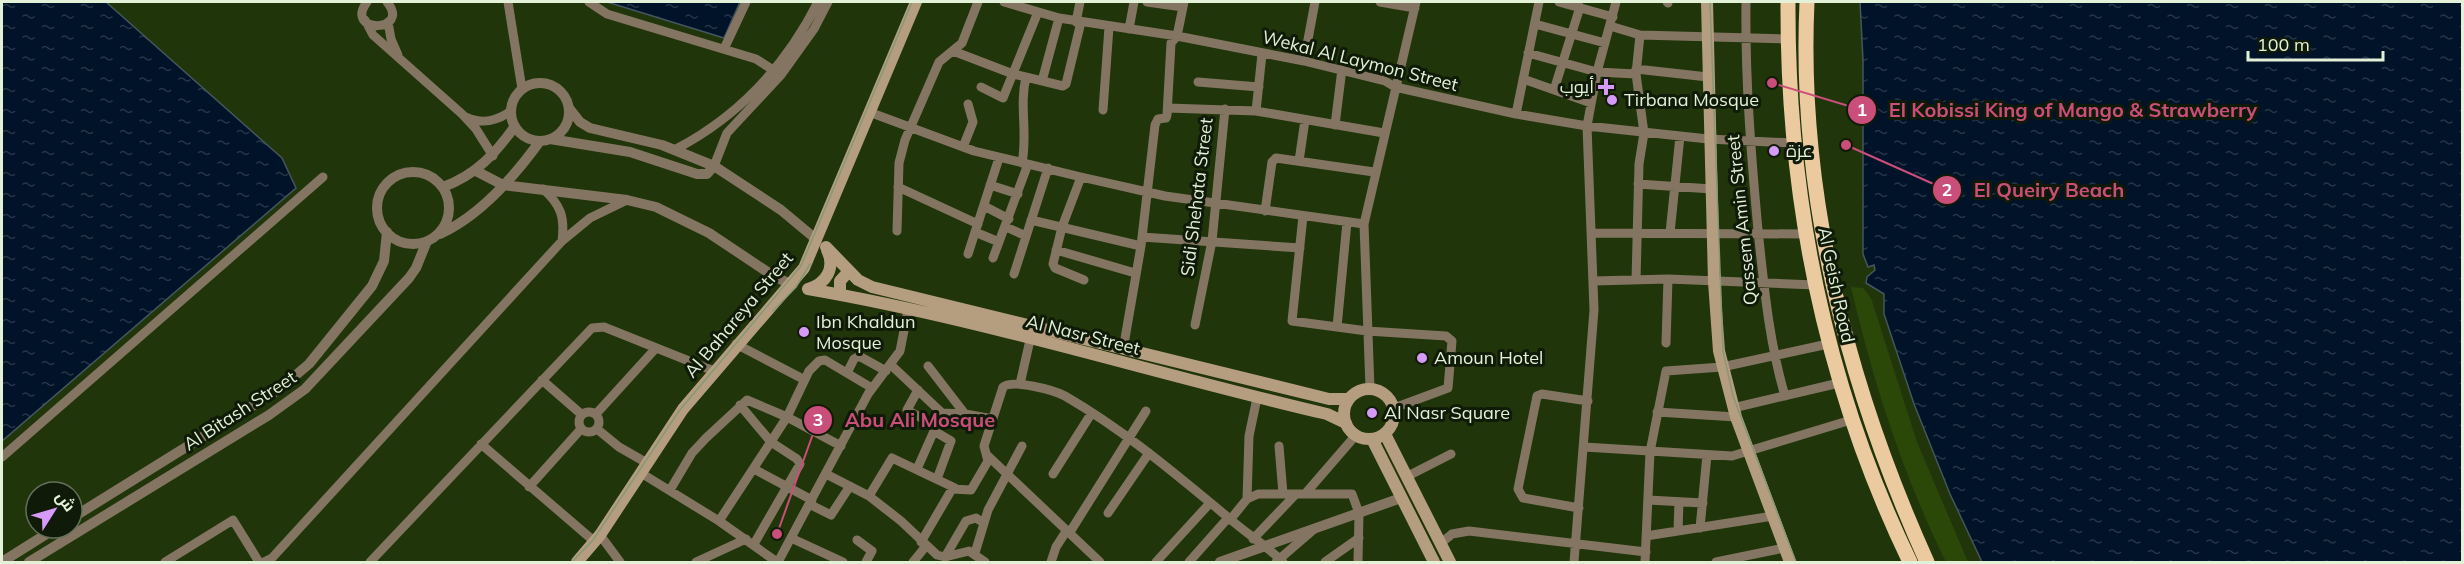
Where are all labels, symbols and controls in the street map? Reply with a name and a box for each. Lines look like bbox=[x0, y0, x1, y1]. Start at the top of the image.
scale bar bbox=[2248, 24, 2383, 62]
street label: Wekal Al Laymon Street bbox=[1260, 25, 1460, 96]
text: 100 m bbox=[2257, 33, 2310, 56]
place label: أيوب bbox=[1560, 75, 1594, 98]
marker: أيوب bbox=[1599, 80, 1613, 94]
place label: Tirbana Mosque bbox=[1624, 88, 1759, 111]
callout: El Kobissi King of Mango & Strawberry bbox=[1847, 91, 2269, 129]
marker: Tirbana Mosque bbox=[1605, 93, 1619, 107]
text: El Kobissi King of Mango & Strawberry bbox=[1889, 97, 2257, 122]
text: 1 bbox=[1857, 98, 1867, 121]
street label: Sidi Shehata Street bbox=[1175, 116, 1218, 278]
street label: Qassem Amin Street bbox=[1721, 134, 1762, 306]
place label: عزة bbox=[1786, 139, 1813, 162]
marker: عزة bbox=[1767, 144, 1781, 158]
callout: El Queiry Beach bbox=[1932, 171, 2136, 209]
text: El Queiry Beach bbox=[1974, 177, 2124, 202]
text: 2 bbox=[1942, 178, 1952, 201]
street label: Al Geish Road bbox=[1813, 225, 1860, 345]
street label: Al Bahareya Street bbox=[679, 247, 798, 382]
street label: Al Nasr Street bbox=[1024, 309, 1142, 360]
place label: Ibn Khaldun Mosque bbox=[816, 310, 916, 354]
marker: Ibn Khaldun Mosque bbox=[797, 325, 811, 339]
place label: Amoun Hotel bbox=[1434, 346, 1543, 369]
marker: Amoun Hotel bbox=[1415, 351, 1429, 365]
street label: Al Bitash Street bbox=[179, 366, 300, 456]
callout: Abu Ali Mosque bbox=[803, 401, 1007, 439]
place label: Al Nasr Square bbox=[1384, 401, 1510, 424]
marker: Al Nasr Square bbox=[1365, 406, 1379, 420]
text: Abu Ali Mosque bbox=[845, 407, 995, 432]
text: 3 bbox=[813, 408, 823, 431]
north arrow bbox=[24, 480, 84, 540]
text: ش bbox=[52, 487, 80, 515]

